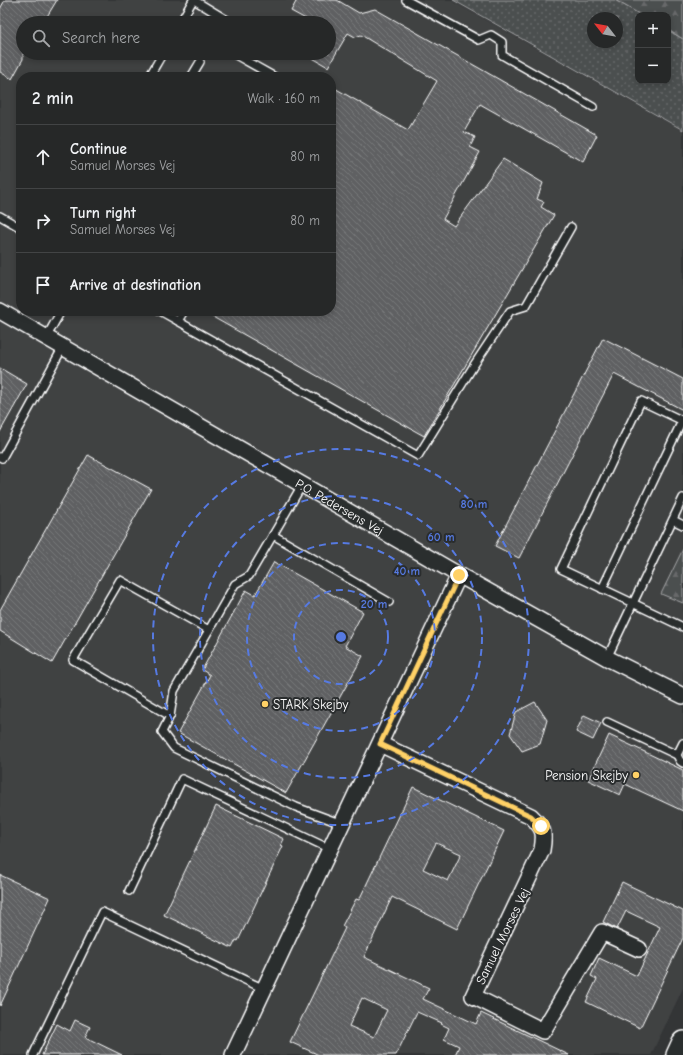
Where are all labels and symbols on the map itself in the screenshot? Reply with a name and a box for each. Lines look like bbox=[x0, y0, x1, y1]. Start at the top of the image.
north arrow bbox=[587, 12, 623, 48]
street label: P.O. Pedersens Vej bbox=[293, 476, 386, 538]
text: 80 m bbox=[461, 497, 487, 511]
text: 60 m bbox=[428, 530, 454, 544]
text: 40 m bbox=[394, 564, 420, 578]
route end bbox=[450, 566, 468, 584]
text: 20 m bbox=[361, 597, 387, 611]
centre of rings bbox=[334, 630, 348, 644]
place label: STARK Skejby bbox=[273, 697, 348, 712]
marker: STARK Skejby bbox=[260, 699, 270, 709]
place label: Pension Skejby bbox=[545, 768, 628, 783]
marker: Pension Skejby bbox=[631, 770, 641, 780]
route start bbox=[532, 817, 550, 835]
street label: Samuel Morses Vej bbox=[473, 886, 532, 987]

